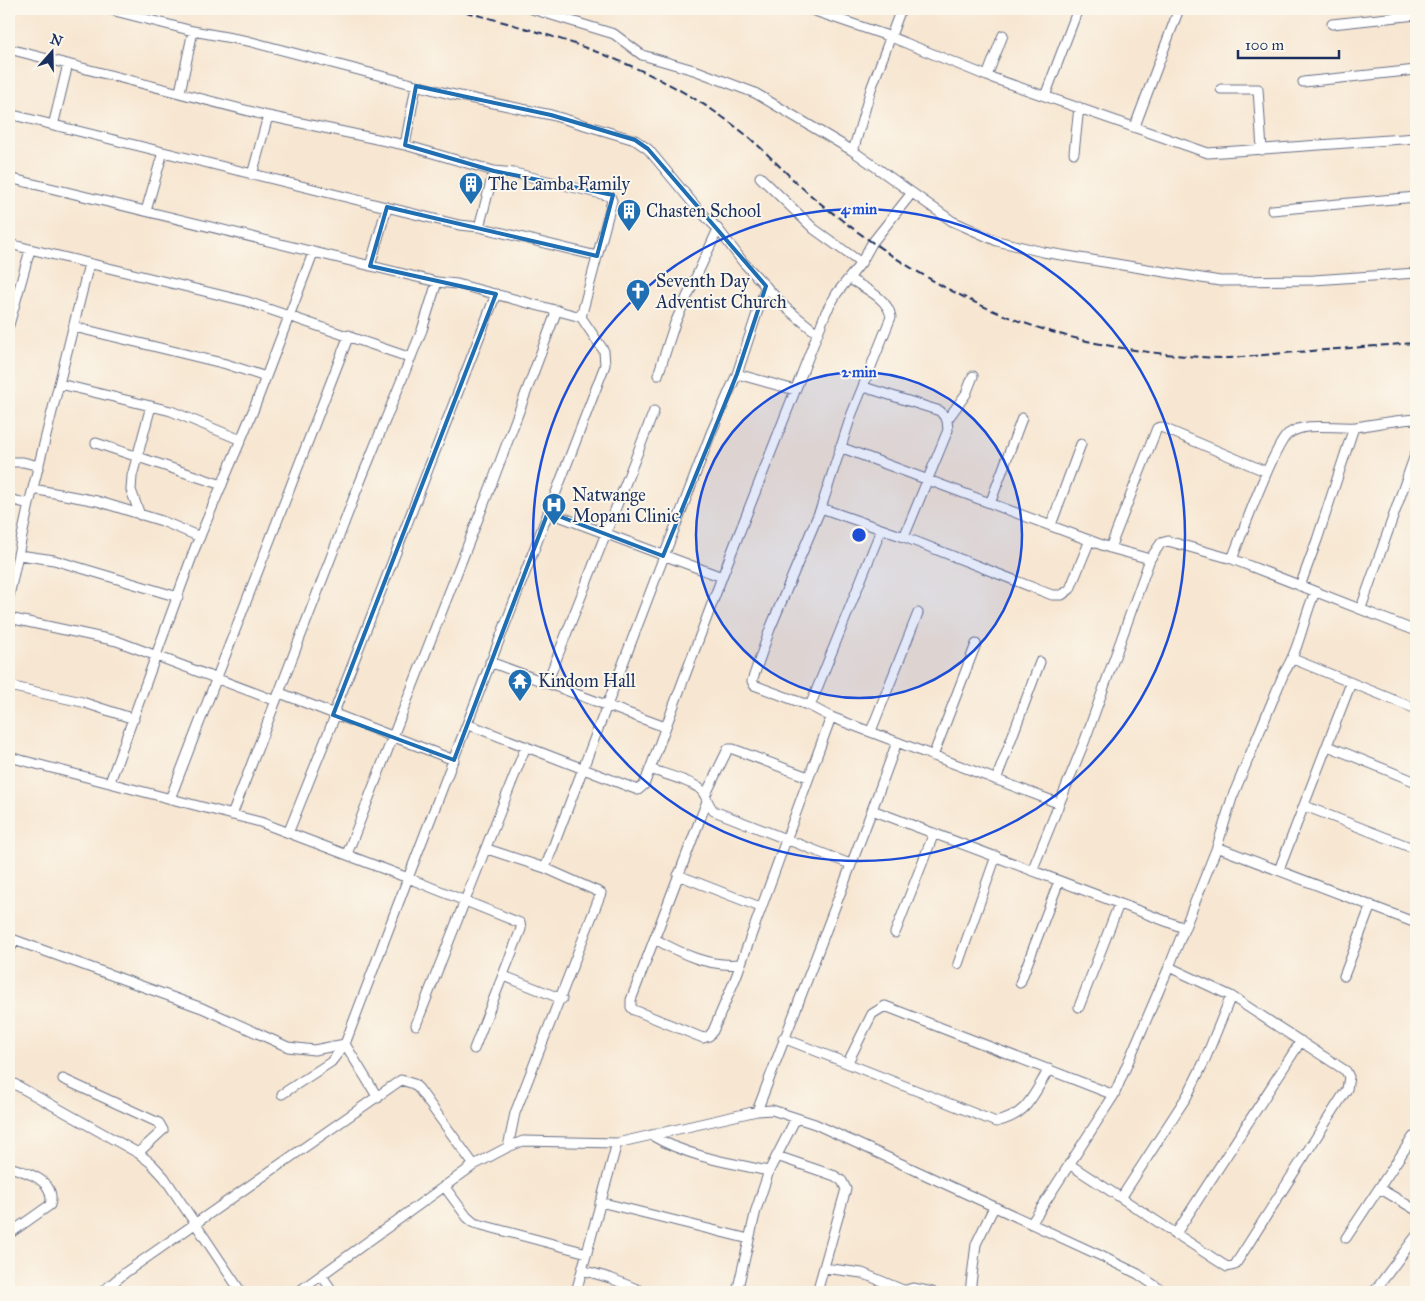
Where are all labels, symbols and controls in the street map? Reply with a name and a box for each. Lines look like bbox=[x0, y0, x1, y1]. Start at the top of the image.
north arrow bbox=[28, 28, 78, 78]
scale bar bbox=[1238, 28, 1339, 60]
text: N bbox=[48, 30, 65, 50]
text: 100 m bbox=[1245, 36, 1285, 54]
building icon: The Lamba Family bbox=[458, 171, 484, 205]
place label: The Lamba Family bbox=[488, 173, 630, 195]
building icon: Chasten School bbox=[616, 198, 642, 232]
place label: Chasten School bbox=[646, 200, 761, 222]
text: 4 min bbox=[841, 200, 878, 219]
place label: Seventh Day Adventist Church bbox=[655, 270, 787, 313]
church icon: Seventh Day Adventist Church bbox=[625, 278, 651, 312]
text: 2 min bbox=[841, 363, 878, 381]
place label: Natwange Mopani Clinic bbox=[572, 484, 679, 527]
hospital icon: Natwange Mopani Clinic bbox=[541, 492, 567, 526]
centre of rings bbox=[850, 526, 868, 544]
temple icon: Kindom Hall bbox=[507, 668, 533, 702]
place label: Kindom Hall bbox=[538, 670, 636, 692]

